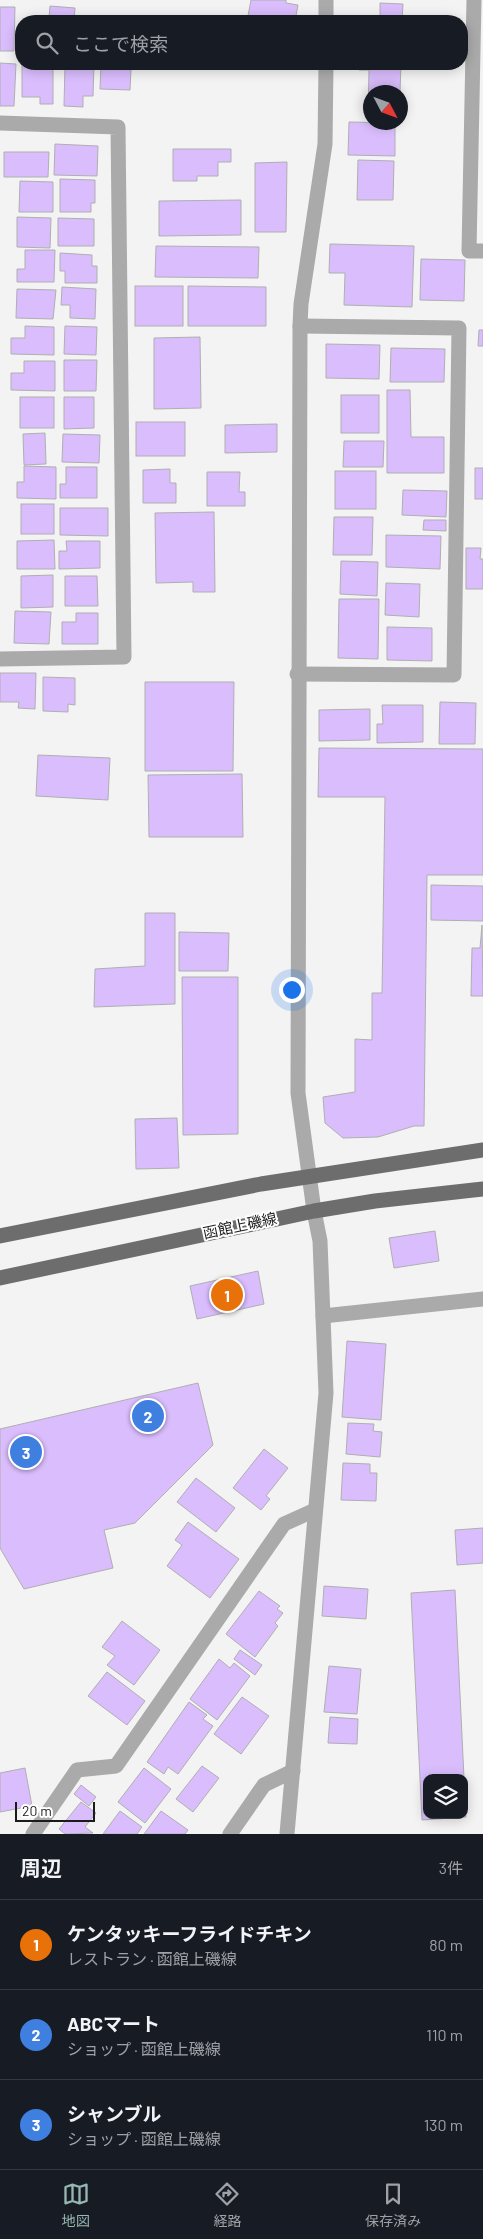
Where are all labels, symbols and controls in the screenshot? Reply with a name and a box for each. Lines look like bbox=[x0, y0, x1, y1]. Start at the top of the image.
search box bbox=[15, 15, 468, 70]
icon: search bbox=[33, 29, 61, 57]
text: ここで検索 bbox=[73, 32, 168, 55]
north arrow bbox=[363, 85, 408, 130]
your location bbox=[279, 977, 305, 1003]
street label: 函館上磯線 bbox=[201, 1208, 278, 1242]
pin: 1 bbox=[211, 1276, 243, 1314]
pin: 2 bbox=[132, 1397, 164, 1435]
pin: 3 bbox=[10, 1433, 42, 1471]
map controls bbox=[423, 1774, 468, 1819]
button: layers bbox=[423, 1774, 468, 1819]
scale bar bbox=[15, 1799, 95, 1822]
text: 20 m bbox=[22, 1802, 52, 1819]
text: 周辺 bbox=[20, 1855, 62, 1880]
text: 3件 bbox=[439, 1858, 463, 1877]
text: ケンタッキーフライドチキン bbox=[67, 1922, 312, 1945]
text: 1 bbox=[33, 1935, 39, 1954]
text: 80 m bbox=[429, 1935, 463, 1954]
text: レストラン · 函館上磯線 bbox=[67, 1949, 237, 1968]
text: ABCマート bbox=[67, 2012, 160, 2035]
text: 2 bbox=[32, 2025, 40, 2044]
text: 110 m bbox=[426, 2025, 463, 2044]
text: ショップ · 函館上磯線 bbox=[67, 2039, 221, 2058]
text: シャンブル bbox=[67, 2102, 161, 2125]
text: 3 bbox=[32, 2115, 40, 2134]
text: 130 m bbox=[424, 2115, 463, 2134]
text: ショップ · 函館上磯線 bbox=[67, 2129, 221, 2148]
tab: 地図 bbox=[62, 2180, 90, 2230]
tab: 経路 bbox=[213, 2180, 241, 2230]
tab: 保存済み bbox=[365, 2180, 421, 2230]

